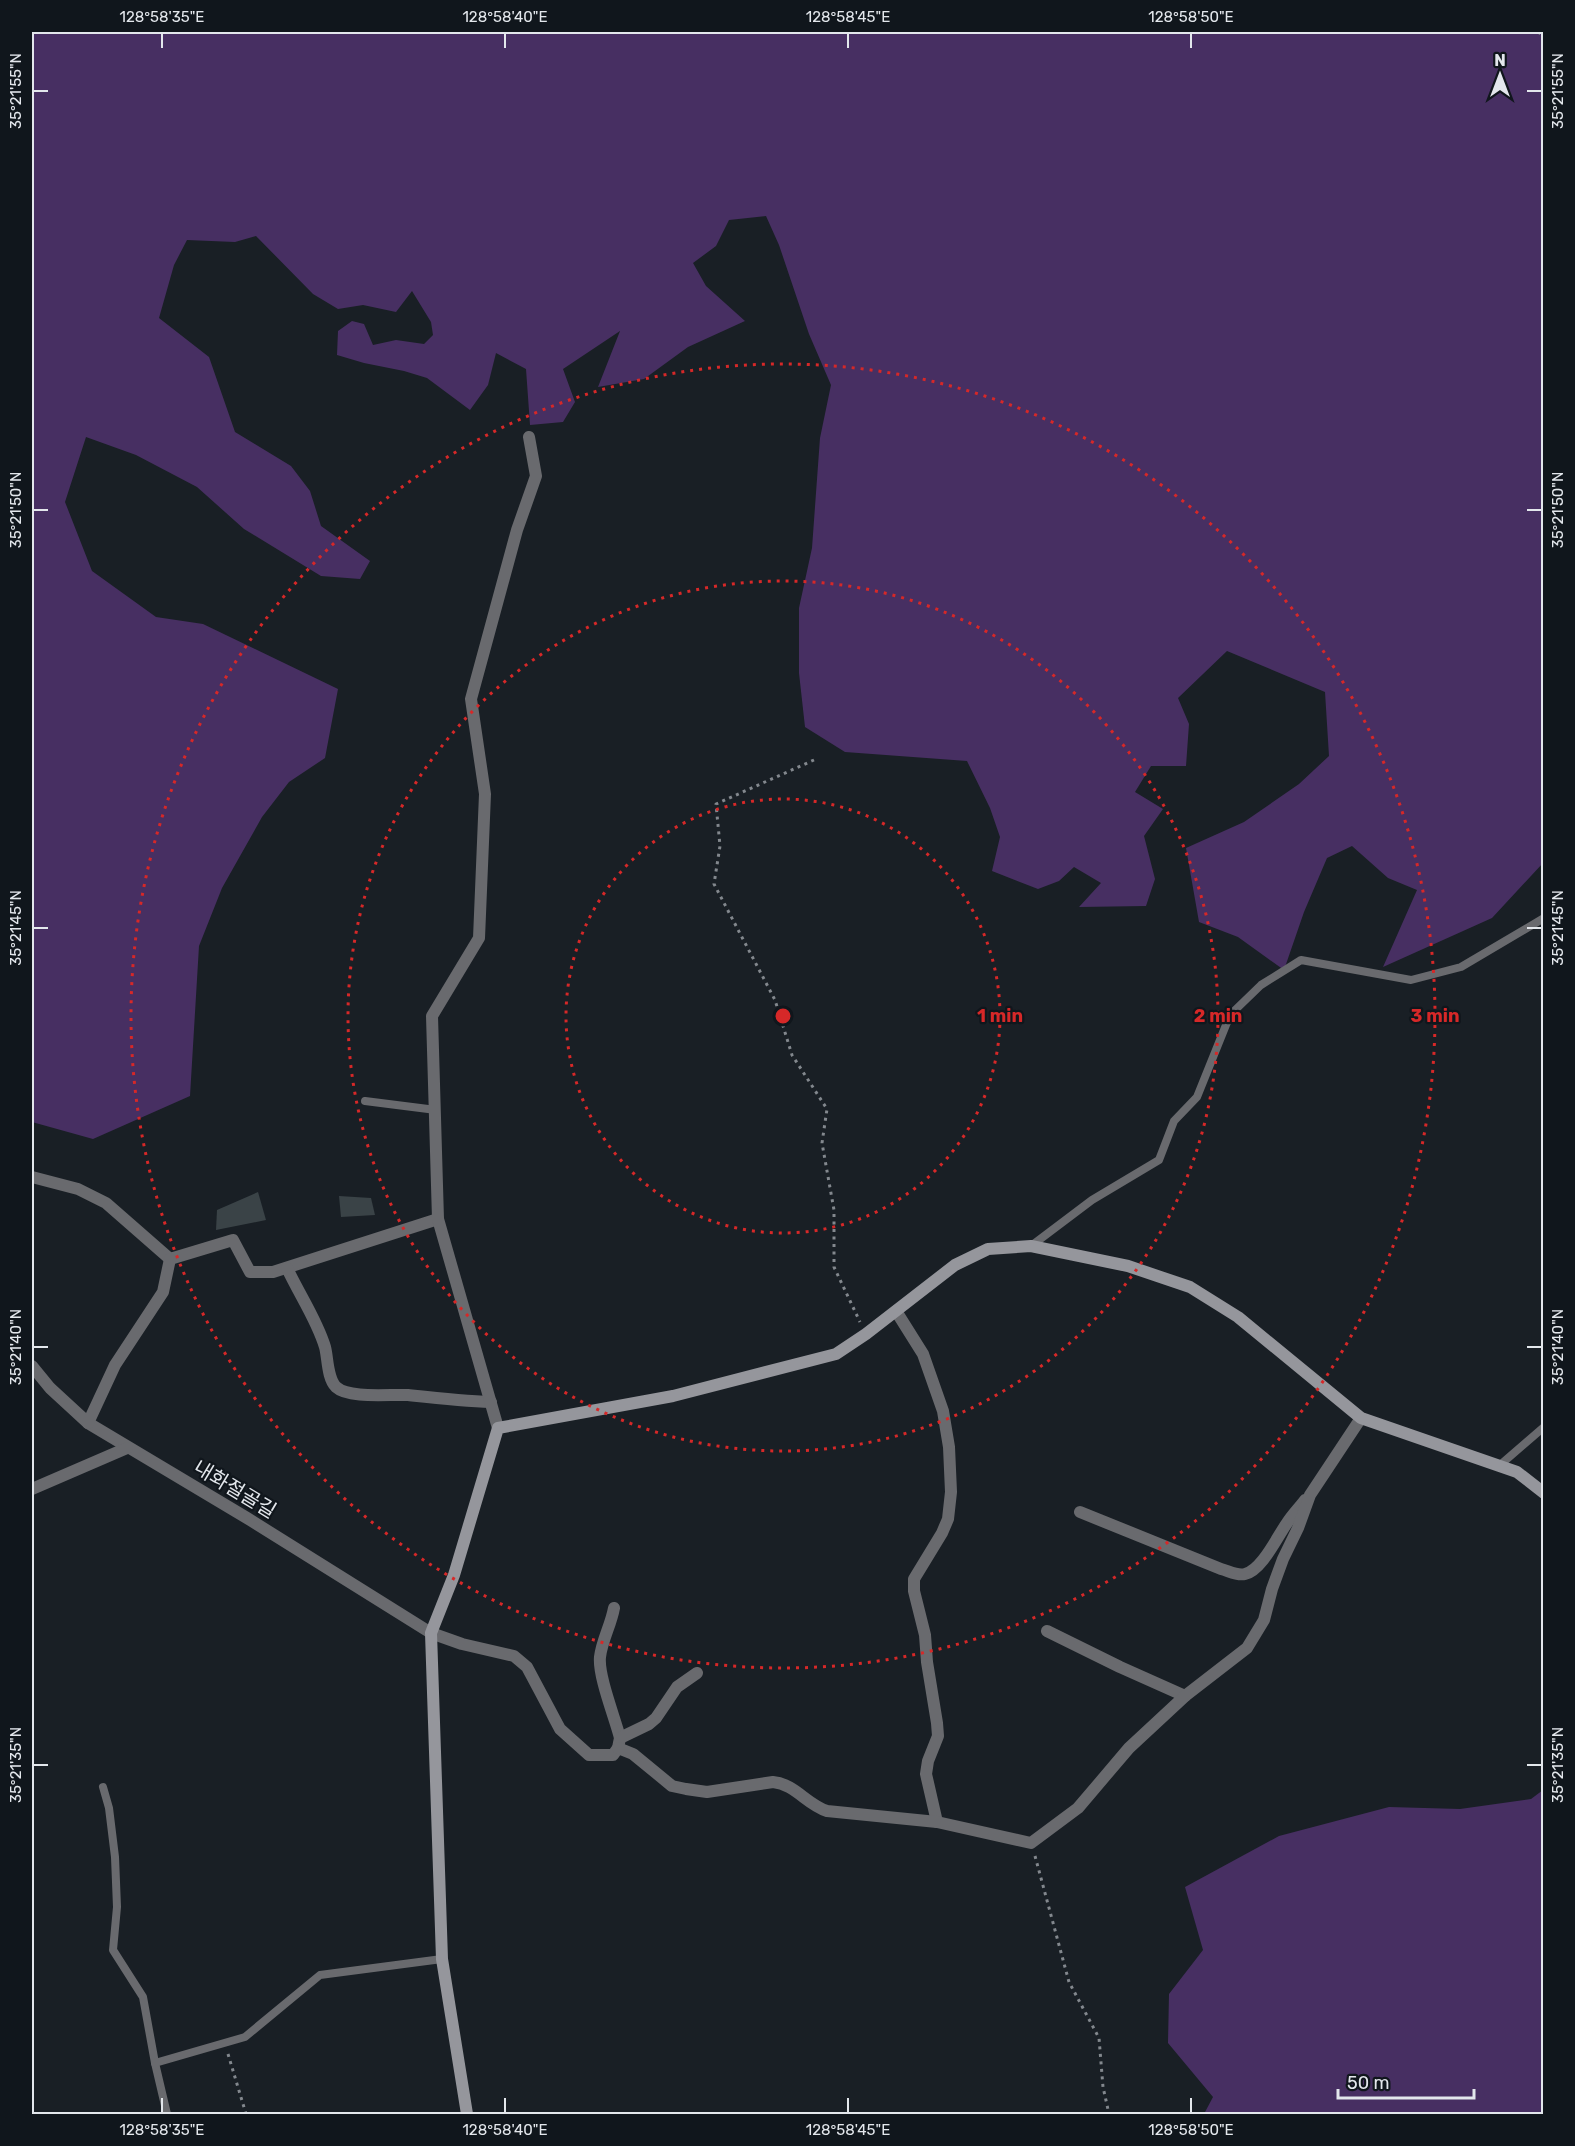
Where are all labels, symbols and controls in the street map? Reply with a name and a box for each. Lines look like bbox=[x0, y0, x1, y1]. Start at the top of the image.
text: 128°58'35"E bbox=[120, 8, 204, 26]
text: 128°58'40"E bbox=[462, 8, 548, 26]
text: 128°58'45"E bbox=[806, 8, 890, 26]
text: 128°58'50"E bbox=[1148, 8, 1234, 26]
north arrow bbox=[1470, 45, 1530, 105]
text: N bbox=[1494, 51, 1506, 70]
text: 35°21'55"N bbox=[7, 53, 25, 129]
text: 35°21'55"N bbox=[1549, 53, 1567, 129]
text: 35°21'50"N bbox=[7, 472, 25, 548]
text: 35°21'50"N bbox=[1549, 472, 1567, 548]
text: 35°21'45"N bbox=[7, 890, 25, 966]
text: 35°21'45"N bbox=[1549, 890, 1567, 966]
text: 1 min bbox=[977, 1005, 1023, 1027]
text: 2 min bbox=[1194, 1005, 1242, 1027]
text: 3 min bbox=[1411, 1005, 1459, 1027]
centre of rings bbox=[773, 1006, 793, 1026]
text: 35°21'40"N bbox=[7, 1309, 25, 1385]
text: 35°21'40"N bbox=[1549, 1309, 1567, 1385]
street label: 내화절골길 bbox=[189, 1455, 281, 1523]
text: 35°21'35"N bbox=[7, 1727, 25, 1803]
text: 35°21'35"N bbox=[1549, 1727, 1567, 1803]
scale bar bbox=[1338, 2062, 1474, 2100]
text: 50 m bbox=[1347, 2072, 1390, 2094]
text: 128°58'35"E bbox=[120, 2121, 204, 2139]
text: 128°58'40"E bbox=[462, 2121, 548, 2139]
text: 128°58'45"E bbox=[806, 2121, 890, 2139]
text: 128°58'50"E bbox=[1148, 2121, 1234, 2139]

